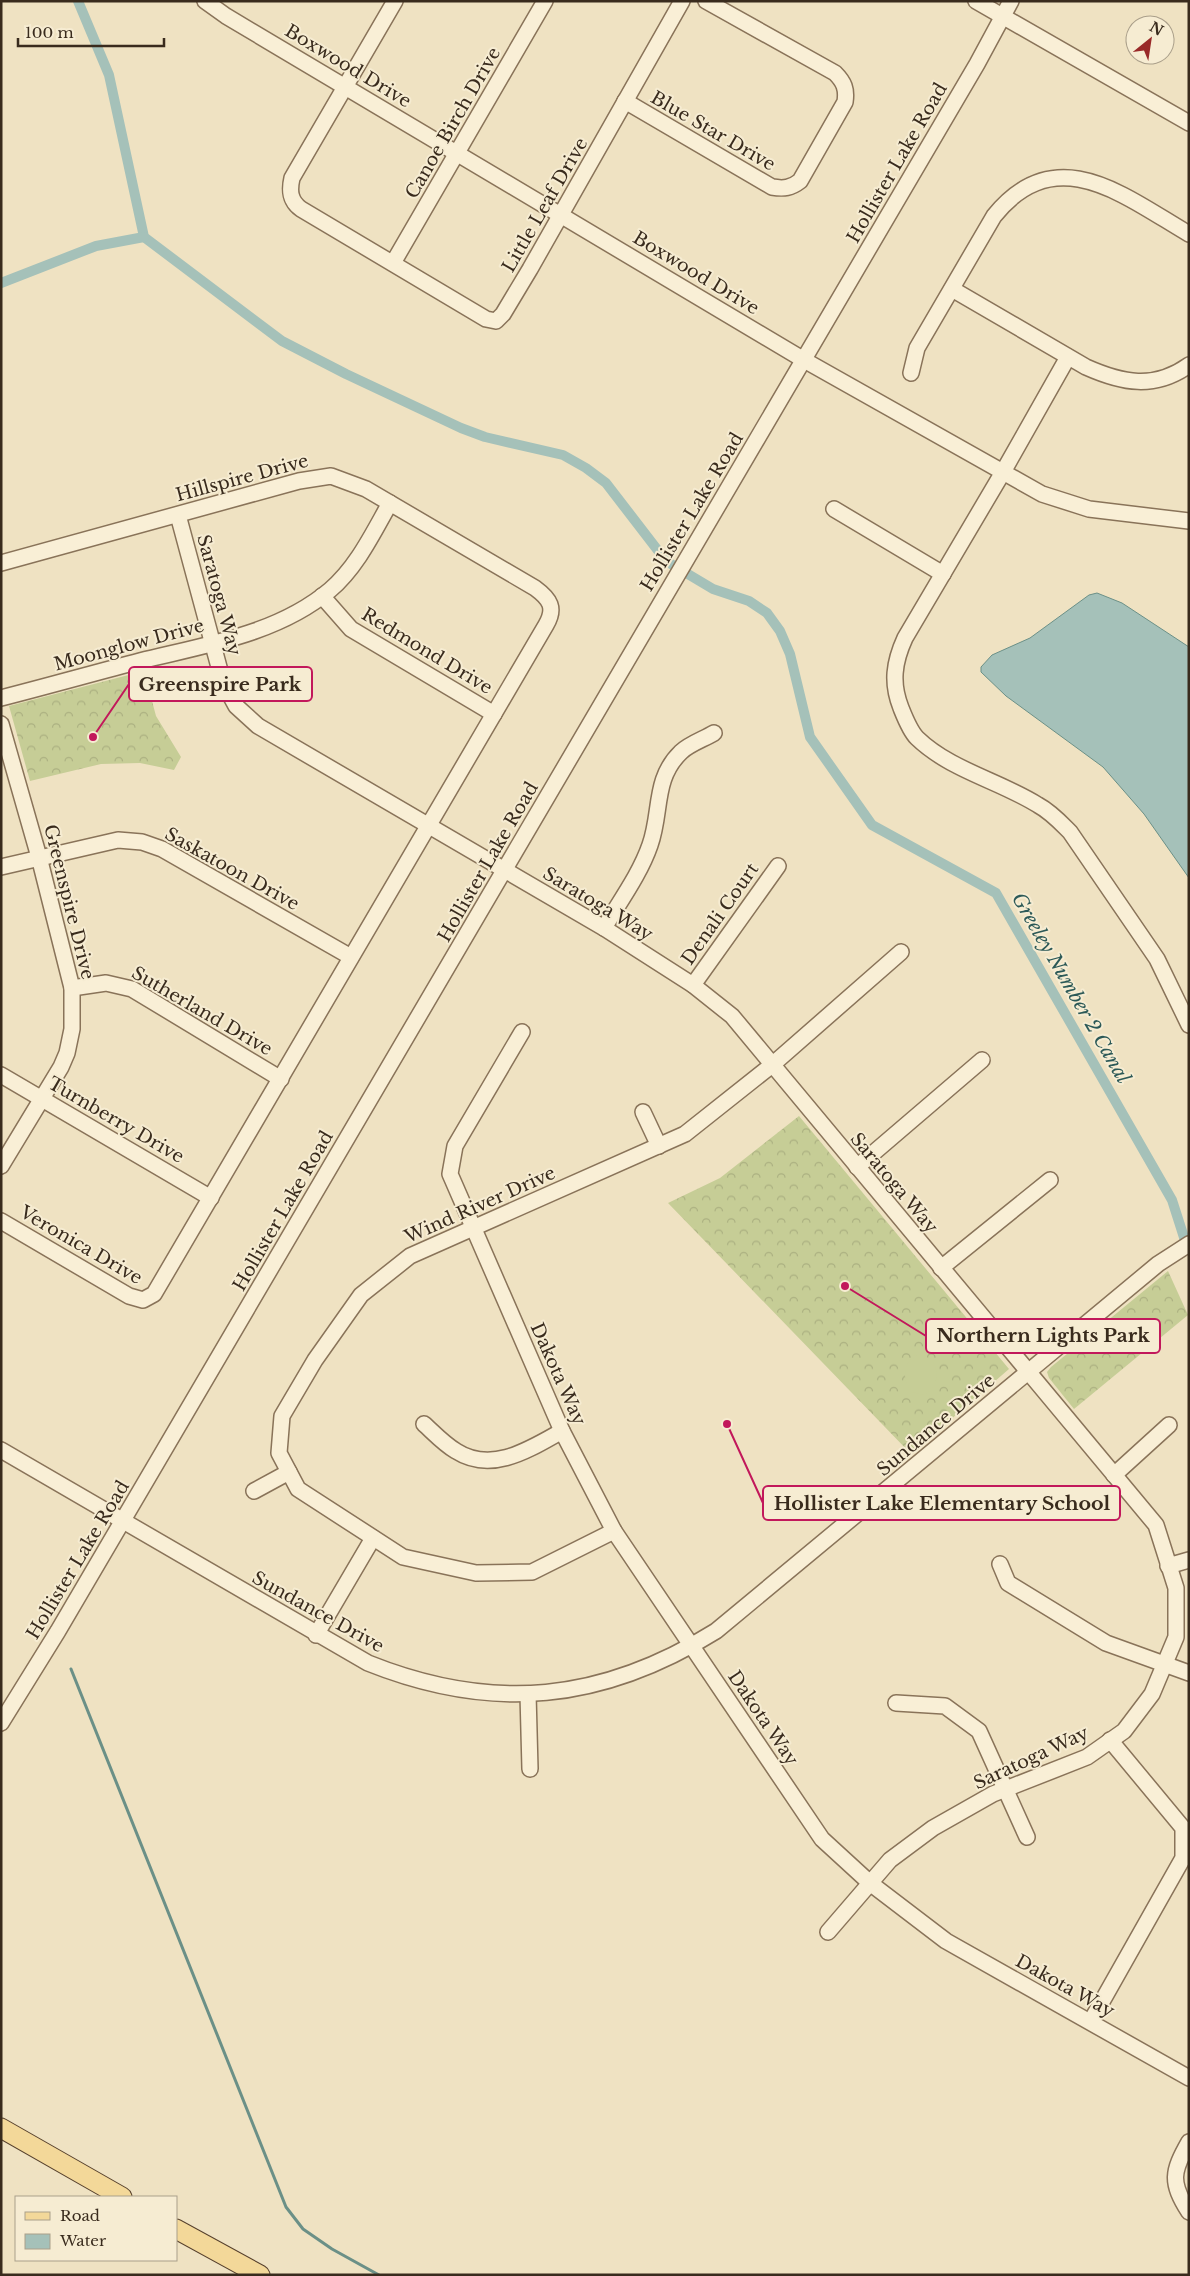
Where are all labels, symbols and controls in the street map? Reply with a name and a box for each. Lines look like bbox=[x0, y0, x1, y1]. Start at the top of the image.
scale bar bbox=[18, 15, 164, 47]
north arrow bbox=[1125, 15, 1175, 65]
text: N bbox=[1146, 18, 1167, 40]
street label: Boxwood Drive bbox=[281, 20, 415, 112]
text: 100 m bbox=[25, 23, 74, 42]
street label: Canoe Birch Drive bbox=[401, 43, 505, 203]
street label: Hollister Lake Road bbox=[842, 79, 952, 247]
street label: Blue Star Drive bbox=[647, 86, 779, 176]
street label: Little Leaf Drive bbox=[498, 134, 592, 276]
street label: Boxwood Drive bbox=[629, 227, 763, 319]
street label: Hollister Lake Road bbox=[636, 429, 748, 595]
street label: Hillspire Drive bbox=[173, 450, 311, 506]
street label: Saratoga Way bbox=[192, 532, 246, 658]
street label: Redmond Drive bbox=[358, 603, 496, 699]
street label: Moonglow Drive bbox=[51, 614, 207, 676]
callout: Greenspire Park bbox=[129, 667, 312, 701]
text: Greenspire Park bbox=[139, 673, 302, 696]
street label: Hollister Lake Road bbox=[433, 778, 543, 946]
street label: Greenspire Drive bbox=[39, 822, 99, 982]
street label: Saskatoon Drive bbox=[161, 823, 303, 915]
street label: Denali Court bbox=[677, 859, 763, 969]
street label: Saratoga Way bbox=[539, 863, 657, 946]
water label: Greeley Number 2 Canal bbox=[1007, 889, 1135, 1087]
street label: Sutherland Drive bbox=[128, 962, 276, 1060]
street label: Turnberry Drive bbox=[44, 1072, 188, 1168]
street label: Hollister Lake Road bbox=[228, 1127, 338, 1295]
street label: Saratoga Way bbox=[846, 1128, 943, 1238]
street label: Wind River Drive bbox=[400, 1162, 559, 1249]
street label: Veronica Drive bbox=[15, 1201, 146, 1289]
street label: Dakota Way bbox=[526, 1319, 591, 1429]
callout: Northern Lights Park bbox=[926, 1319, 1160, 1353]
text: Northern Lights Park bbox=[936, 1324, 1150, 1347]
street label: Sundance Drive bbox=[873, 1369, 999, 1481]
street label: Hollister Lake Road bbox=[22, 1477, 134, 1643]
callout: Hollister Lake Elementary School bbox=[763, 1486, 1120, 1520]
text: Hollister Lake Elementary School bbox=[774, 1492, 1111, 1515]
street label: Sundance Drive bbox=[248, 1567, 388, 1657]
street label: Dakota Way bbox=[723, 1666, 803, 1770]
street label: Saratoga Way bbox=[970, 1722, 1092, 1794]
street label: Dakota Way bbox=[1012, 1950, 1119, 2022]
legend bbox=[15, 2196, 178, 2261]
text: Road bbox=[60, 2206, 100, 2225]
text: Water bbox=[59, 2231, 107, 2250]

